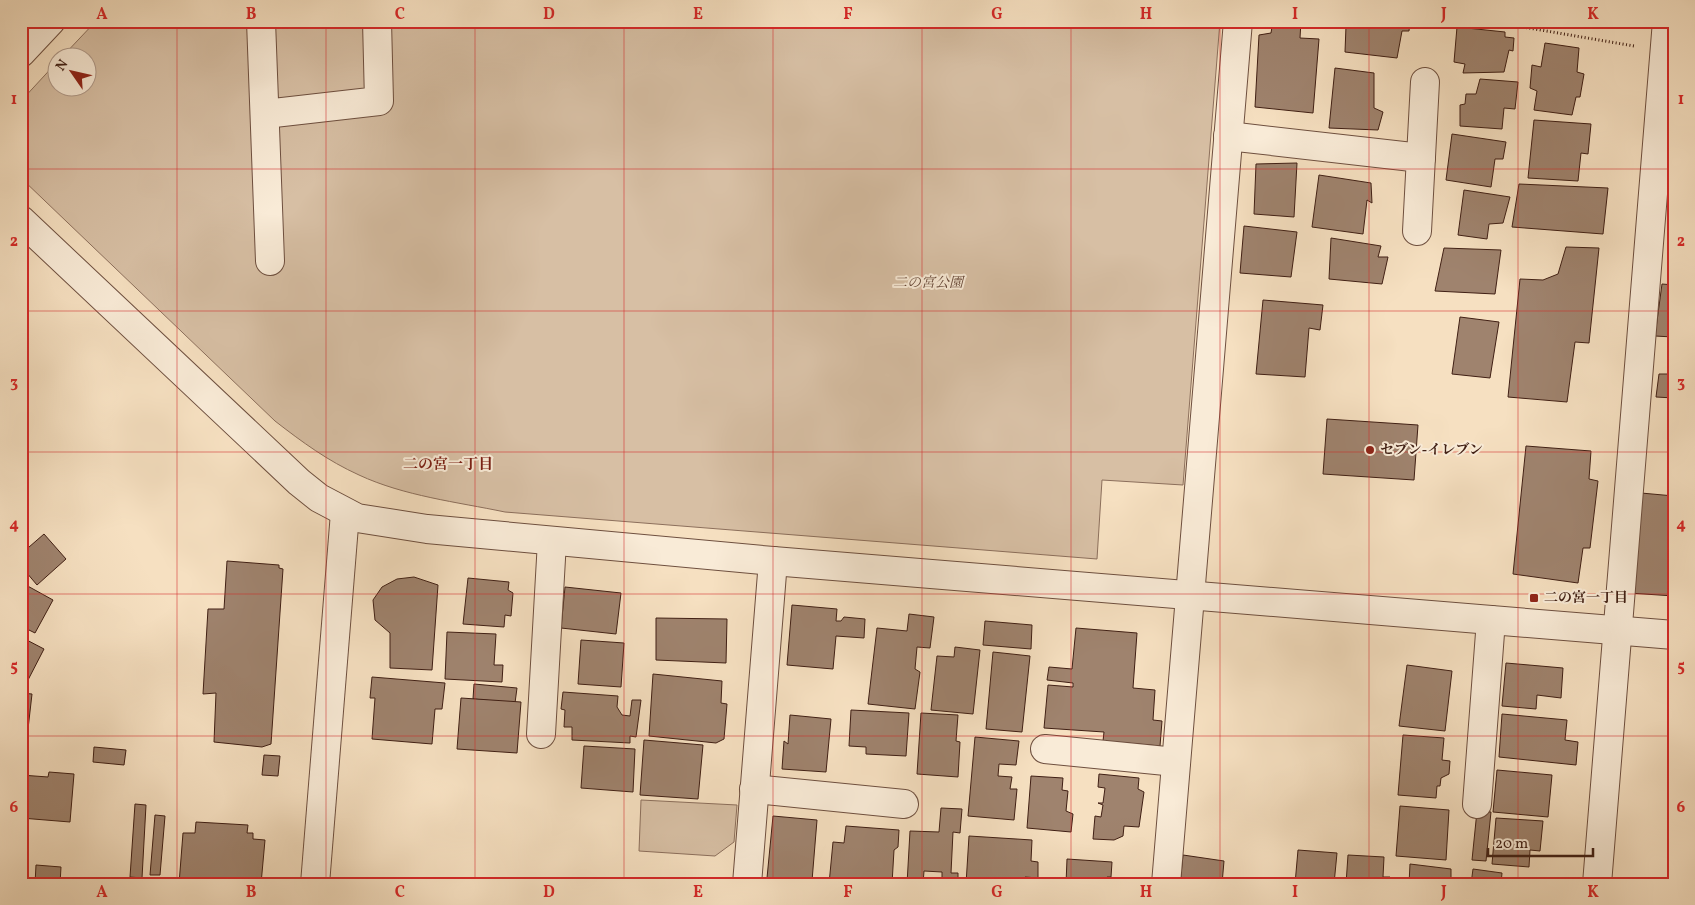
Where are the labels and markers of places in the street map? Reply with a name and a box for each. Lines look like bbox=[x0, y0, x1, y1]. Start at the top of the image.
place label: セブン-イレブン bbox=[1380, 441, 1483, 460]
marker: セブン-イレブン bbox=[1364, 444, 1376, 456]
place label: 二の宮一丁目 bbox=[1544, 589, 1628, 608]
marker: 二の宮一丁目 bbox=[1528, 592, 1540, 604]

